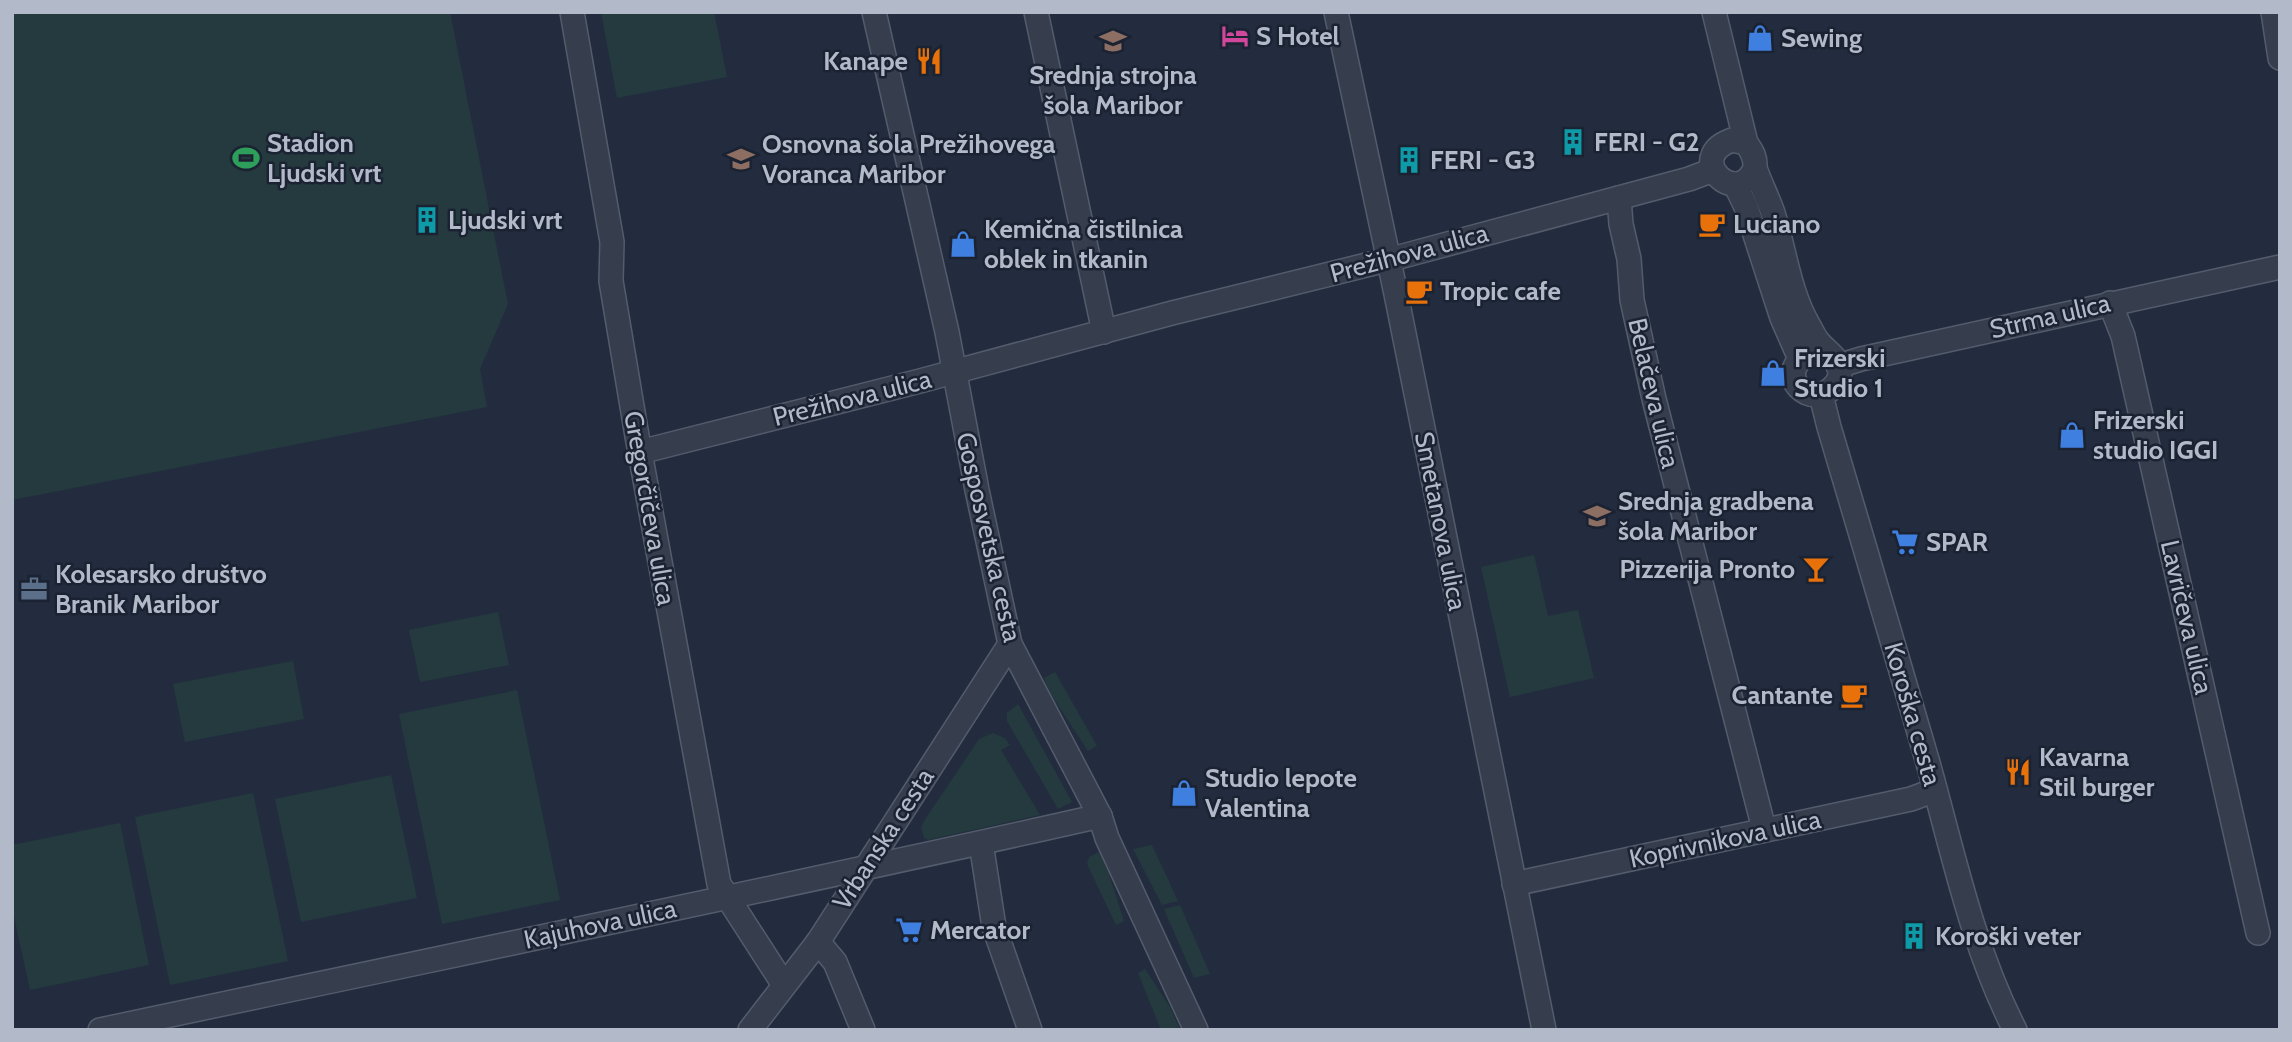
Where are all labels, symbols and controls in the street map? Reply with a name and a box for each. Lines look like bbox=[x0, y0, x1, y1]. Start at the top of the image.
place label: S Hotel bbox=[1256, 20, 1340, 52]
hotel icon: S Hotel bbox=[1220, 21, 1250, 51]
place label: Sewing bbox=[1781, 22, 1862, 54]
shop icon: Sewing bbox=[1745, 23, 1775, 53]
school or university icon: Srednja strojna šola Maribor bbox=[1098, 26, 1128, 56]
place label: Kanape bbox=[823, 45, 908, 77]
restaurant icon: Kanape bbox=[914, 46, 944, 76]
place label: Srednja strojna šola Maribor bbox=[1029, 59, 1197, 121]
place label: FERI - G2 bbox=[1594, 126, 1700, 158]
place label: Stadion Ljudski vrt bbox=[267, 127, 382, 189]
building icon: FERI - G2 bbox=[1558, 127, 1588, 157]
place label: Osnovna šola Prežihovega Voranca Maribor bbox=[762, 128, 1056, 190]
sports icon: Stadion Ljudski vrt bbox=[231, 143, 261, 173]
school or university icon: Osnovna šola Prežihovega Voranca Maribor bbox=[726, 144, 756, 174]
place label: FERI - G3 bbox=[1430, 144, 1536, 176]
building icon: FERI - G3 bbox=[1394, 145, 1424, 175]
place label: Ljudski vrt bbox=[448, 204, 563, 236]
building icon: Ljudski vrt bbox=[412, 205, 442, 235]
place label: Luciano bbox=[1733, 208, 1821, 240]
cafe icon: Luciano bbox=[1697, 209, 1727, 239]
place label: Kemična čistilnica oblek in tkanin bbox=[984, 213, 1183, 275]
street label: Prežihova ulica bbox=[1326, 216, 1492, 289]
shop icon: Kemična čistilnica oblek in tkanin bbox=[948, 229, 978, 259]
place label: Tropic cafe bbox=[1440, 275, 1561, 307]
cafe icon: Tropic cafe bbox=[1404, 276, 1434, 306]
street label: Strma ulica bbox=[1987, 287, 2114, 345]
street label: Belačeva ulica bbox=[1621, 315, 1687, 472]
place label: Frizerski Studio 1 bbox=[1794, 342, 1885, 404]
shop icon: Frizerski Studio 1 bbox=[1758, 358, 1788, 388]
street label: Prežihova ulica bbox=[769, 363, 935, 433]
place label: Frizerski studio IGGI bbox=[2093, 404, 2218, 466]
street label: Gregorčičeva ulica bbox=[617, 408, 683, 608]
shop icon: Frizerski studio IGGI bbox=[2057, 420, 2087, 450]
street label: Gosposvetska cesta bbox=[949, 429, 1029, 645]
street label: Smetanova ulica bbox=[1408, 429, 1474, 614]
place label: Srednja gradbena šola Maribor bbox=[1618, 485, 1814, 547]
school or university icon: Srednja gradbena šola Maribor bbox=[1582, 501, 1612, 531]
place label: SPAR bbox=[1926, 526, 1988, 558]
supermarket icon: SPAR bbox=[1890, 527, 1920, 557]
street label: Lavričeva ulica bbox=[2154, 537, 2220, 698]
place label: Pizzerija Pronto bbox=[1619, 553, 1795, 585]
bar icon: Pizzerija Pronto bbox=[1801, 554, 1831, 584]
place label: Kolesarsko društvo Branik Maribor bbox=[55, 558, 267, 620]
office icon: Kolesarsko društvo Branik Maribor bbox=[19, 574, 49, 604]
street label: Koroška cesta bbox=[1877, 639, 1949, 790]
place label: Cantante bbox=[1732, 679, 1833, 711]
cafe icon: Cantante bbox=[1839, 680, 1869, 710]
place label: Kavarna Stil burger bbox=[2039, 741, 2155, 803]
restaurant icon: Kavarna Stil burger bbox=[2003, 757, 2033, 787]
street label: Vrbanska cesta bbox=[825, 762, 941, 916]
place label: Studio lepote Valentina bbox=[1205, 762, 1357, 824]
shop icon: Studio lepote Valentina bbox=[1169, 778, 1199, 808]
street label: Koprivnikova ulica bbox=[1626, 803, 1824, 875]
street label: Kajuhova ulica bbox=[521, 892, 680, 956]
place label: Mercator bbox=[930, 914, 1030, 946]
supermarket icon: Mercator bbox=[894, 915, 924, 945]
place label: Koroški veter bbox=[1935, 920, 2081, 952]
building icon: Koroški veter bbox=[1899, 921, 1929, 951]

